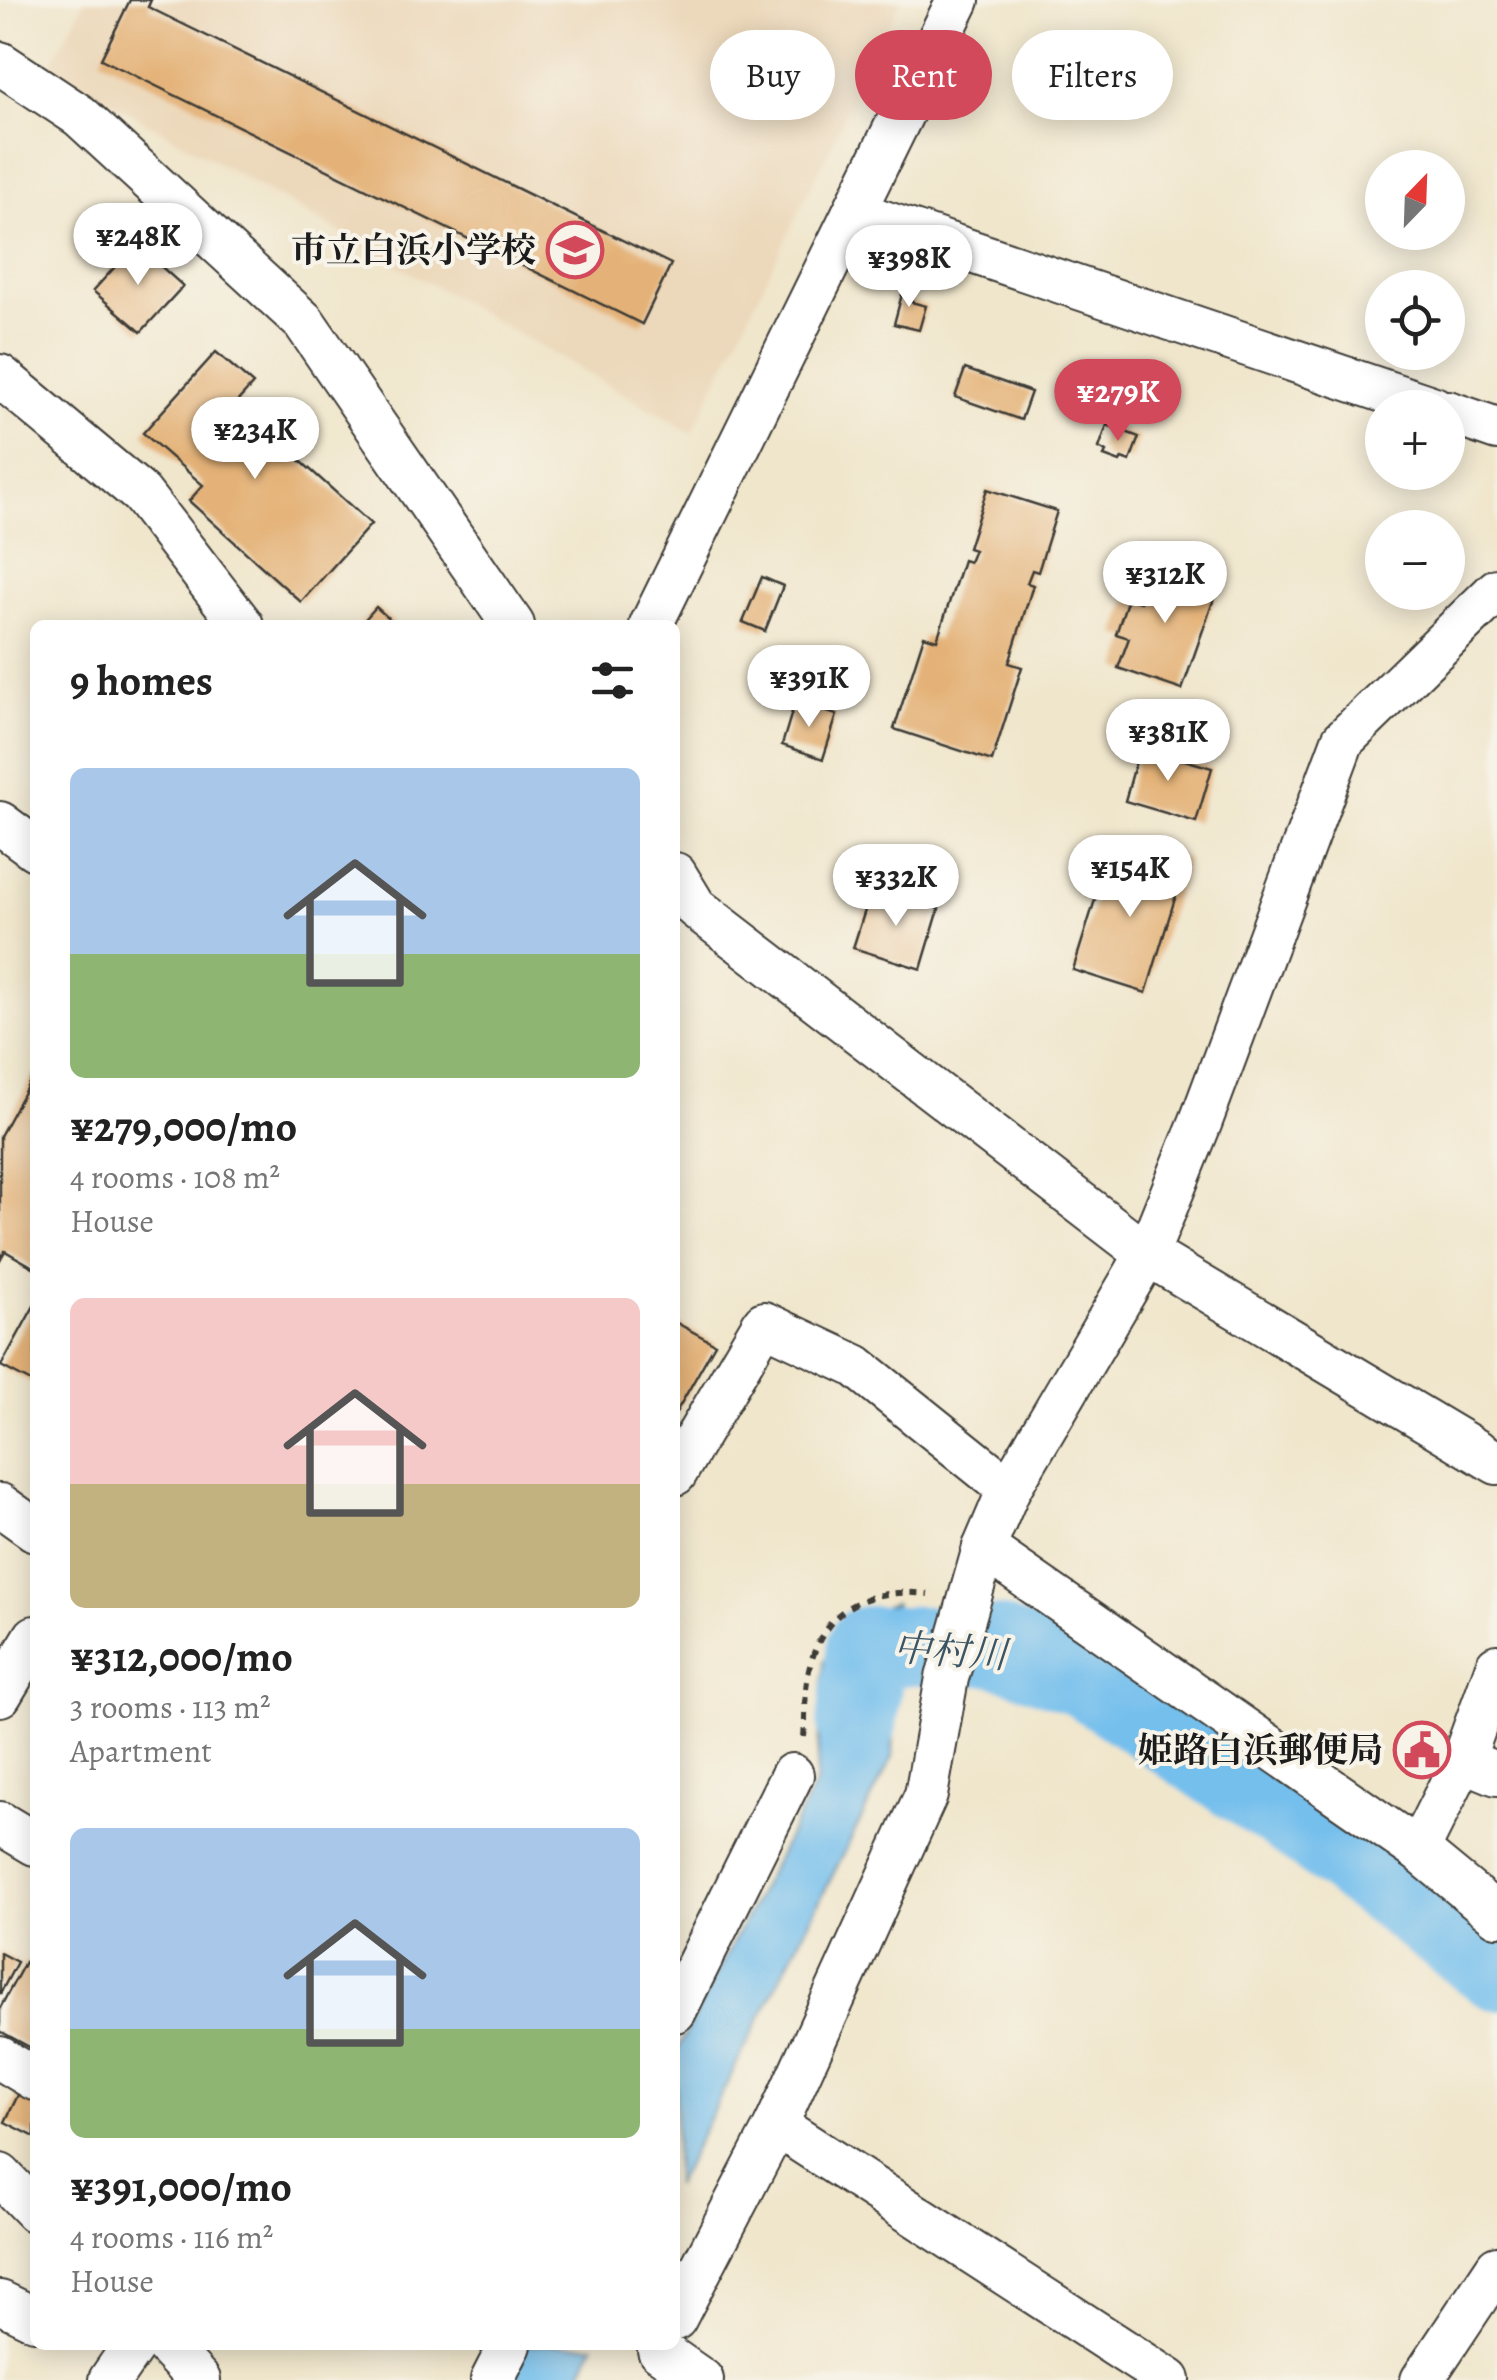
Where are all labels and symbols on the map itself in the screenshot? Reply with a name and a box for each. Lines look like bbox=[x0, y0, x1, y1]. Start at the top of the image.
north arrow bbox=[1365, 150, 1465, 250]
pin: ¥248K bbox=[68, 203, 208, 288]
school or university icon: 市立白浜小学校 bbox=[545, 220, 605, 280]
pin: ¥398K bbox=[839, 225, 979, 310]
place label: 市立白浜小学校 bbox=[291, 226, 536, 274]
pin: ¥279K bbox=[1048, 359, 1188, 444]
pin: ¥234K bbox=[185, 397, 325, 482]
pin: ¥312K bbox=[1095, 541, 1235, 626]
pin: ¥391K bbox=[739, 645, 879, 730]
pin: ¥381K bbox=[1098, 699, 1238, 784]
pin: ¥154K bbox=[1060, 835, 1200, 920]
pin: ¥332K bbox=[826, 844, 966, 929]
water label: 中村川 bbox=[891, 1621, 1013, 1681]
public building icon: 姫路白浜郵便局 bbox=[1392, 1720, 1452, 1780]
place label: 姫路白浜郵便局 bbox=[1138, 1726, 1383, 1774]

